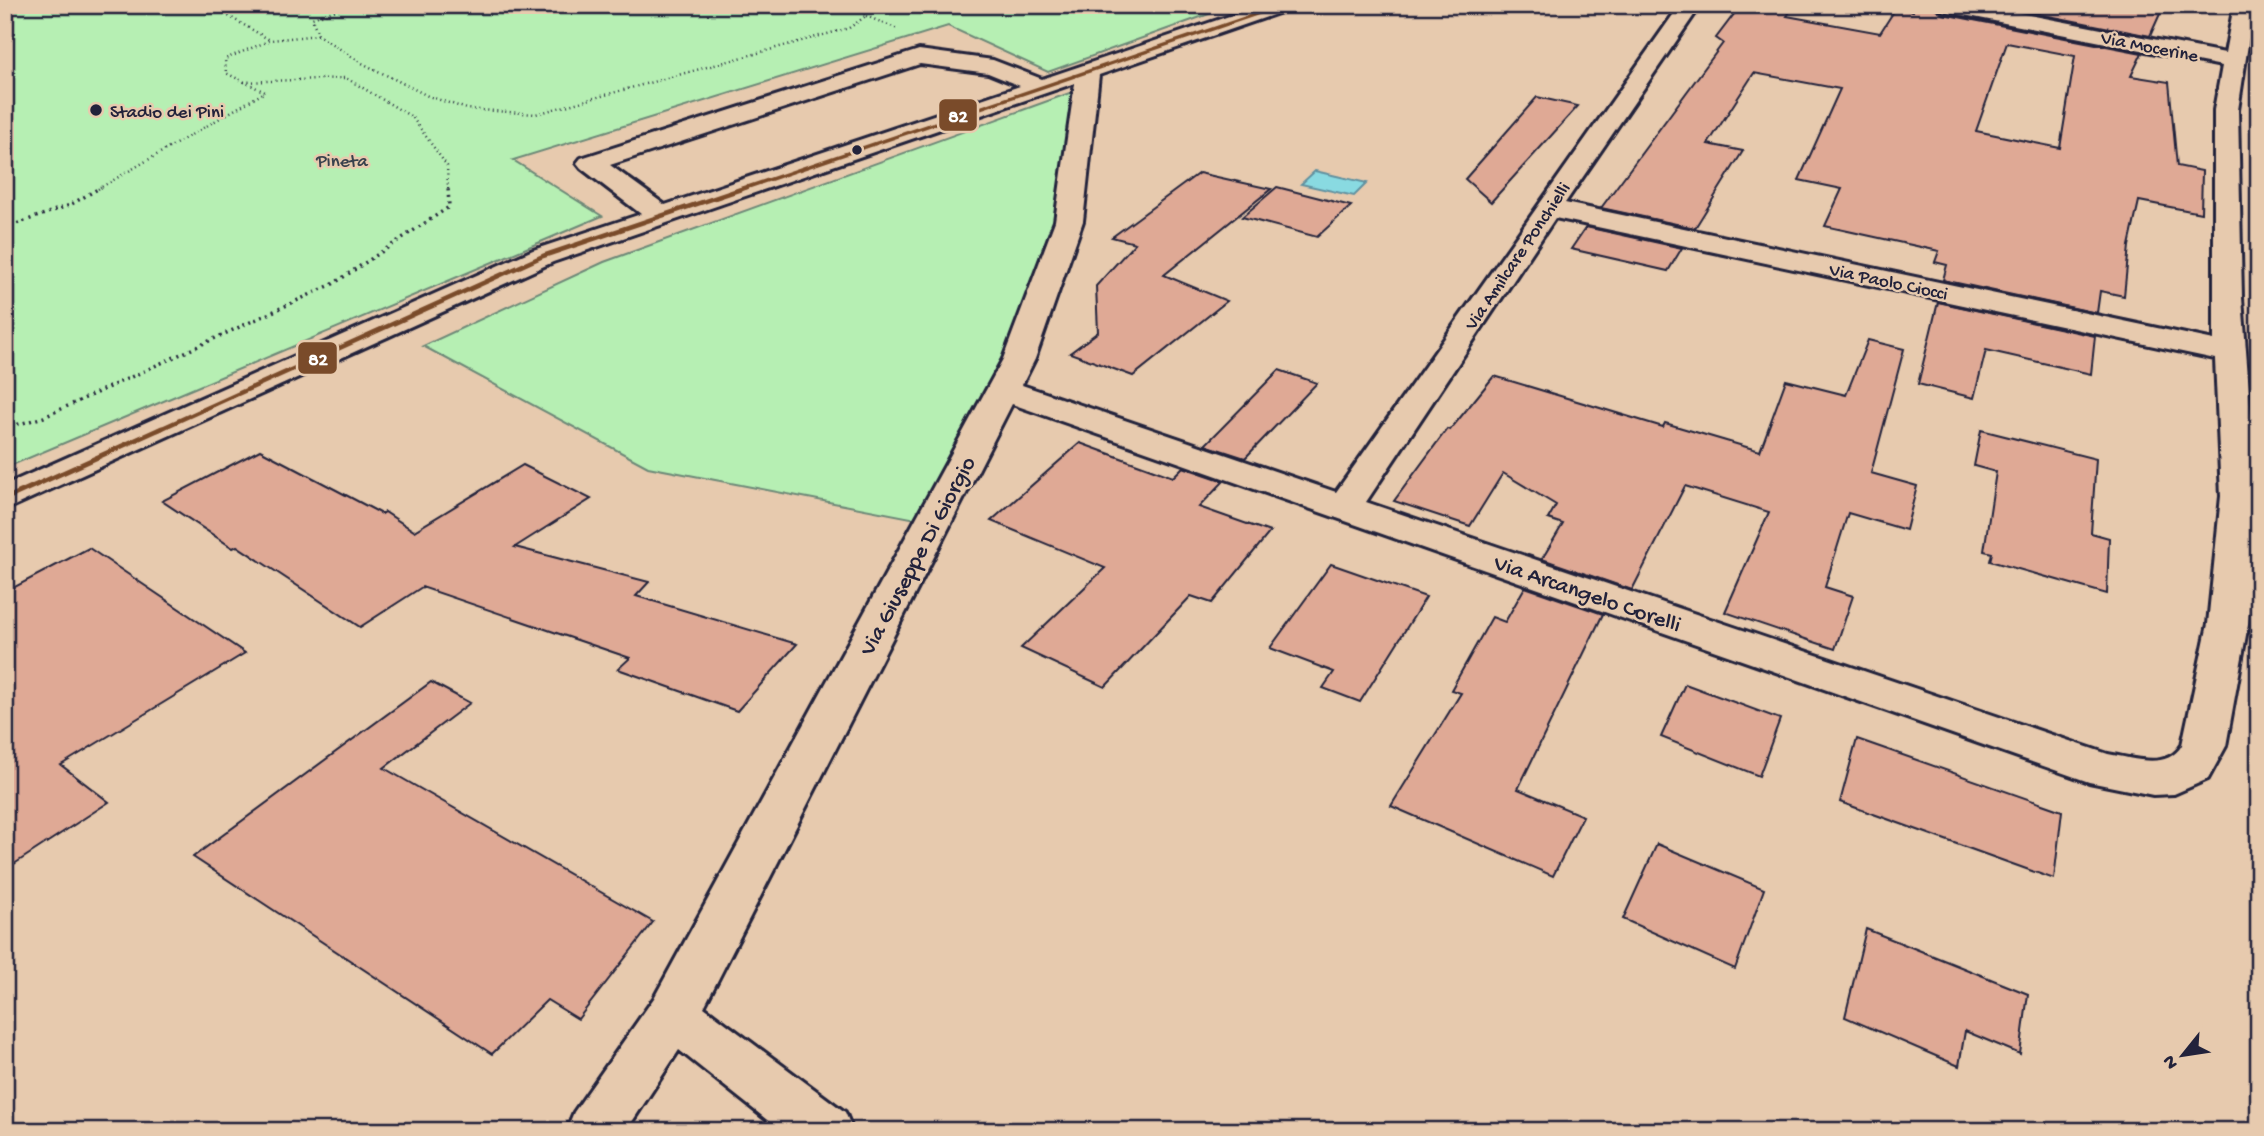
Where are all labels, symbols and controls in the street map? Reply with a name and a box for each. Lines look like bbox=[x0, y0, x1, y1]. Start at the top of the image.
street label: Via Mocerine bbox=[2098, 28, 2200, 69]
line badge: 82 bbox=[938, 98, 978, 132]
marker: Stadio dei Pini bbox=[88, 102, 104, 118]
place label: Stadio dei Pini bbox=[110, 102, 224, 125]
text: 82 bbox=[948, 107, 969, 130]
unlabelled marker bbox=[850, 143, 864, 157]
park label: Pineta bbox=[315, 151, 369, 174]
street label: Via Amilcare Ponchielli bbox=[1460, 179, 1577, 336]
street label: Via Paolo Ciocci bbox=[1826, 259, 1950, 307]
line badge: 82 bbox=[297, 341, 338, 375]
text: 82 bbox=[308, 350, 329, 373]
street label: Via Giuseppe Di Giorgio bbox=[855, 452, 983, 662]
street label: Via Arcangelo Corelli bbox=[1489, 550, 1684, 640]
north arrow bbox=[2148, 1020, 2218, 1090]
text: N bbox=[2158, 1051, 2184, 1073]

